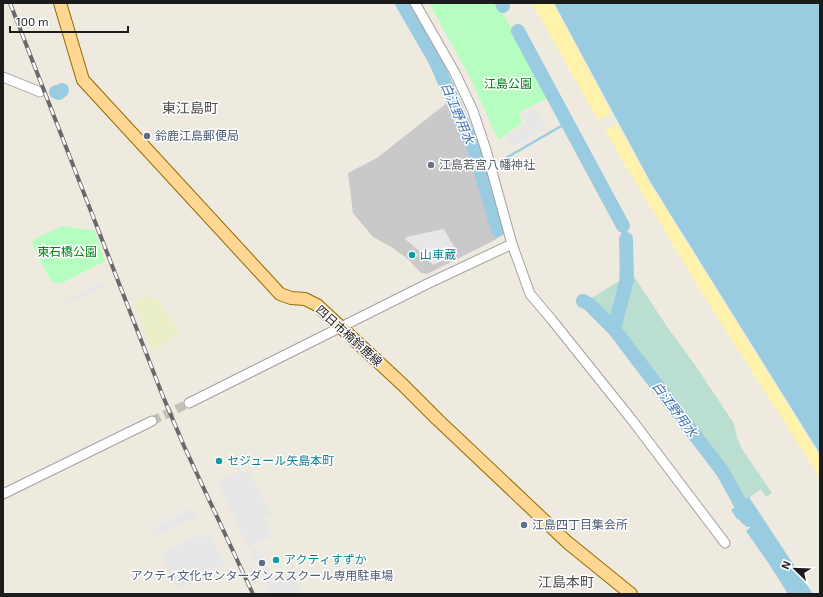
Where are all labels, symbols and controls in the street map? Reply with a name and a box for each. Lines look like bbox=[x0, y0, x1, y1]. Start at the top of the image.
scale bar bbox=[10, 8, 128, 34]
text: 100 m bbox=[16, 14, 48, 28]
park label: 江島公園 bbox=[484, 76, 532, 90]
water label: 白江野用水 bbox=[438, 80, 479, 148]
district label: 東江島町 bbox=[162, 99, 218, 116]
place label: 鈴鹿江島郵便局 bbox=[155, 128, 239, 142]
marker: 鈴鹿江島郵便局 bbox=[142, 131, 152, 141]
place label: 江島若宮八幡神社 bbox=[439, 157, 535, 171]
marker: 江島若宮八幡神社 bbox=[426, 160, 436, 170]
park label: 東石橋公園 bbox=[37, 244, 97, 258]
place label: 山車蔵 bbox=[420, 247, 456, 261]
marker: 山車蔵 bbox=[407, 250, 417, 260]
street label: 四日市楠鈴鹿線 bbox=[314, 302, 386, 369]
water label: 白江野用水 bbox=[649, 378, 702, 441]
place label: セジュール矢島本町 bbox=[227, 453, 334, 467]
marker: セジュール矢島本町 bbox=[214, 456, 224, 466]
place label: 江島四丁目集会所 bbox=[532, 517, 628, 531]
marker: 江島四丁目集会所 bbox=[519, 520, 529, 530]
north arrow bbox=[775, 549, 815, 589]
place label: アクティすずか bbox=[284, 552, 367, 566]
marker: アクティすずか bbox=[271, 555, 281, 565]
marker: アクティ文化センターダンススクール専用駐車場 bbox=[257, 558, 267, 568]
text: N bbox=[778, 559, 793, 571]
place label: アクティ文化センターダンススクール専用駐車場 bbox=[131, 568, 393, 582]
district label: 江島本町 bbox=[538, 573, 594, 590]

